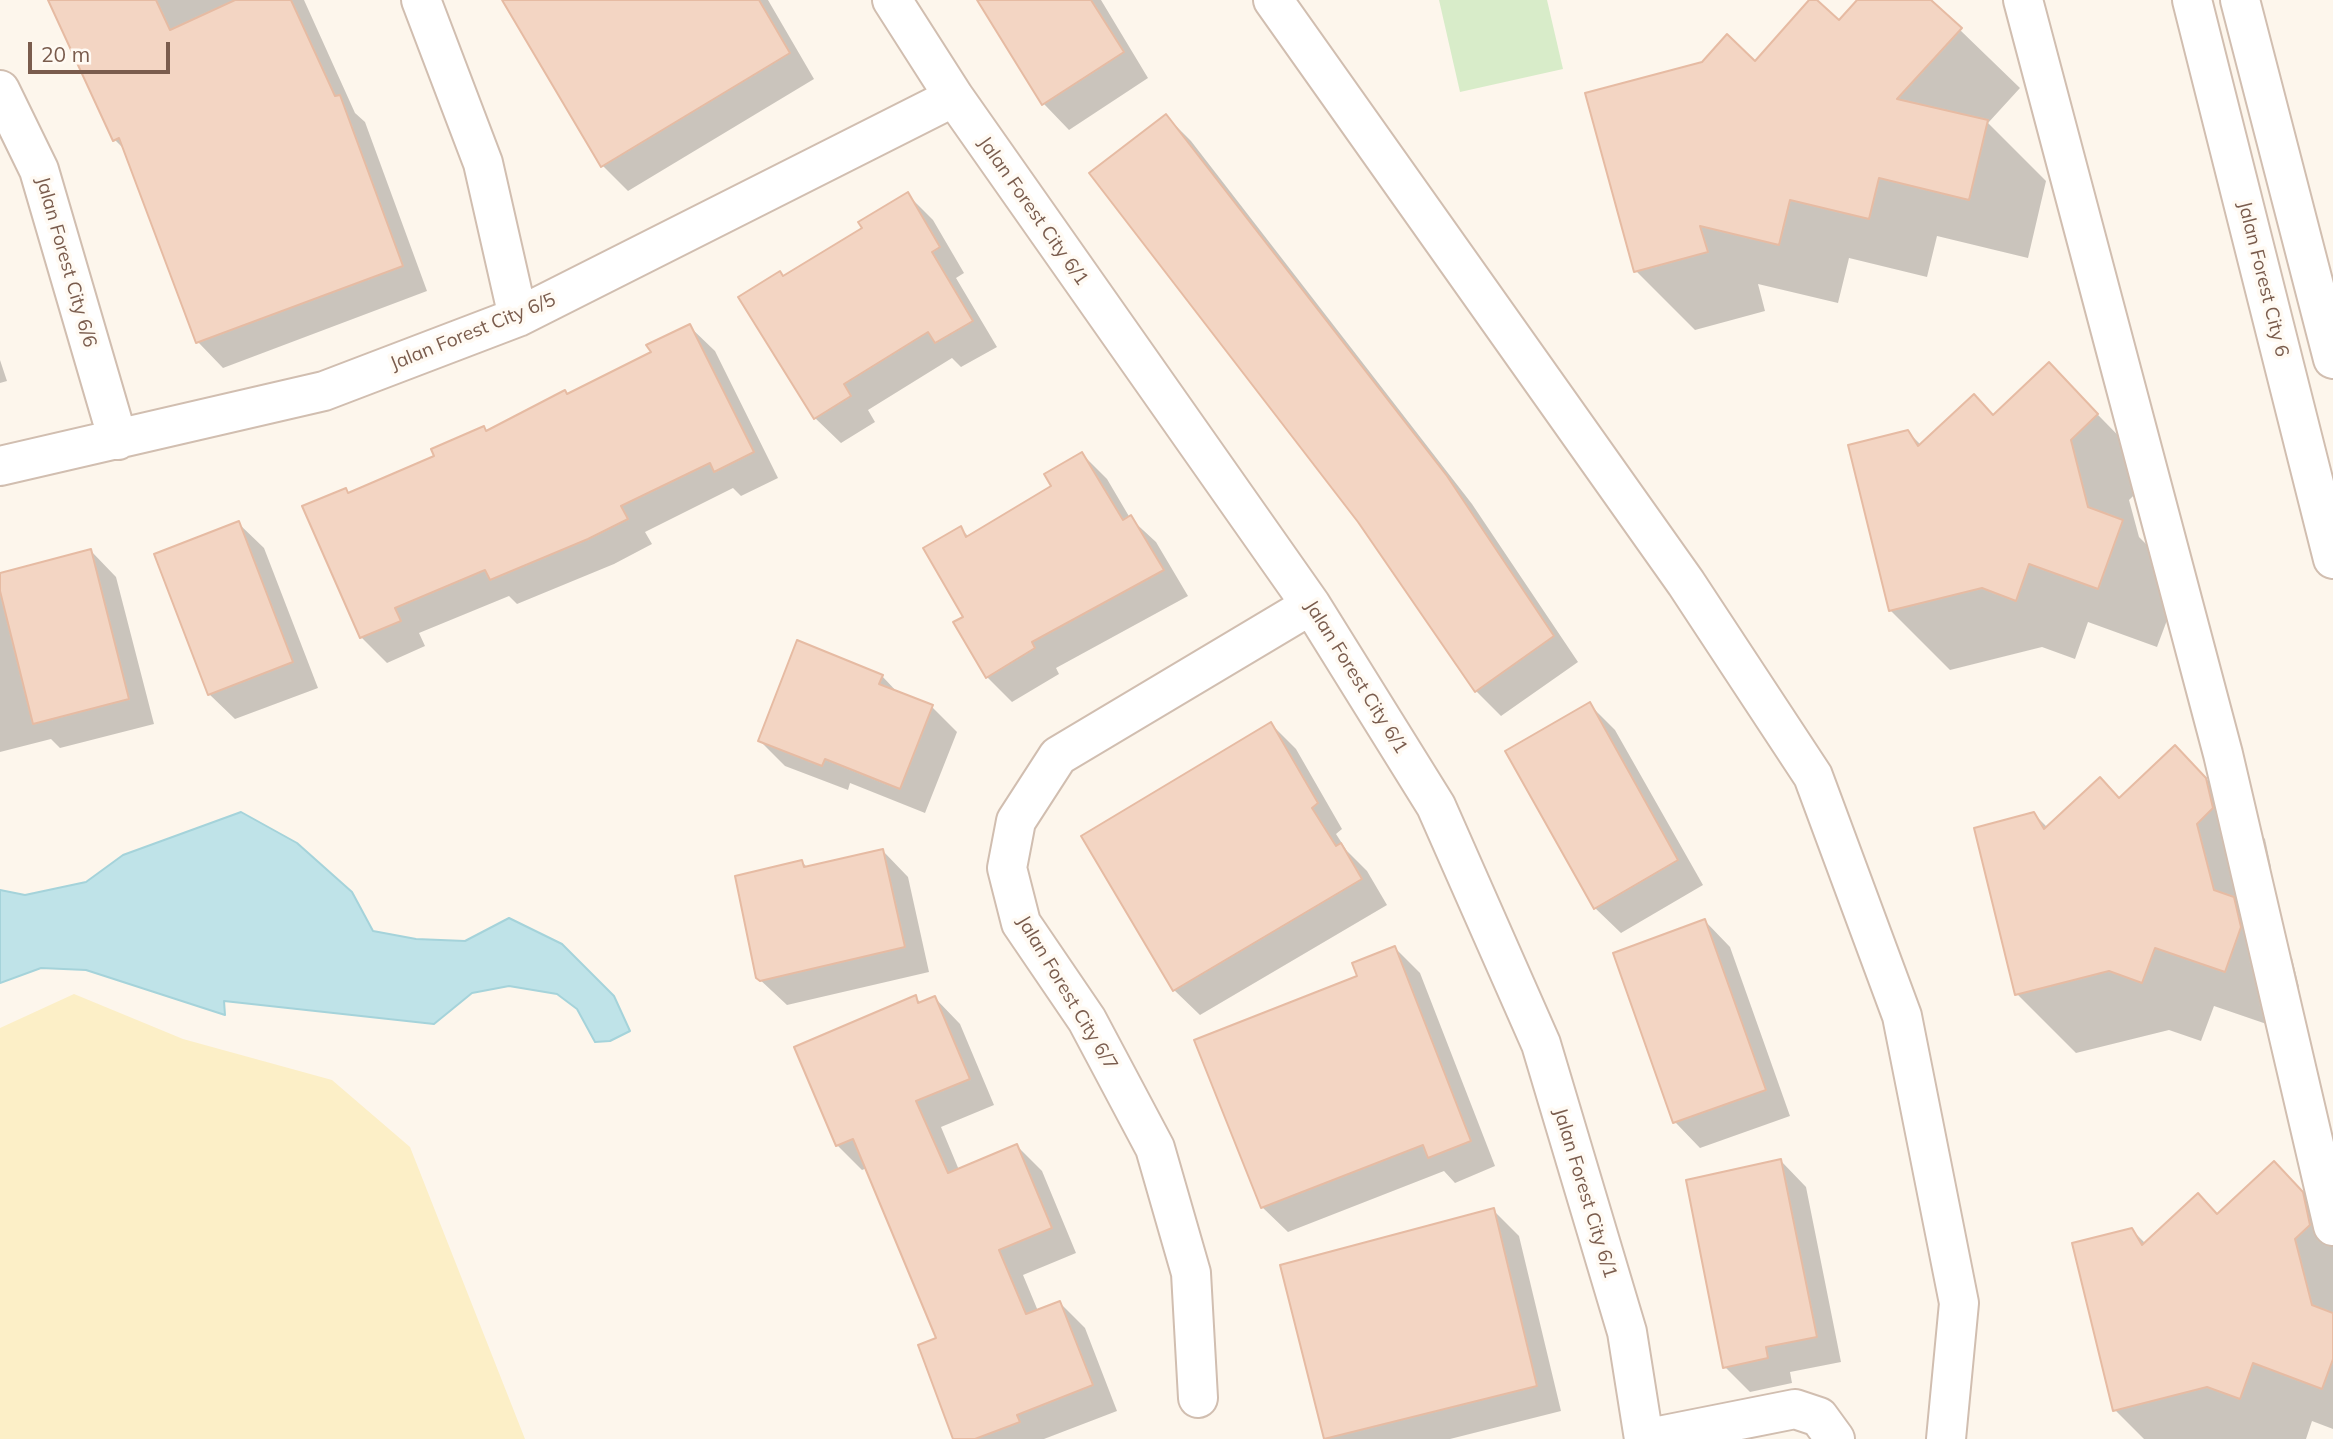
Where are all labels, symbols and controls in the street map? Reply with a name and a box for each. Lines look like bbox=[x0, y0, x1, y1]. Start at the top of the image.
scale bar bbox=[32, 28, 173, 72]
text: 20 m bbox=[41, 41, 90, 67]
street label: Jalan Forest City 6/1 bbox=[973, 132, 1093, 290]
street label: Jalan Forest City 6/6 bbox=[31, 174, 101, 350]
street label: Jalan Forest City 6 bbox=[2233, 199, 2293, 359]
street label: Jalan Forest City 6/5 bbox=[387, 288, 559, 376]
street label: Jalan Forest City 6/1 bbox=[1300, 596, 1412, 758]
street label: Jalan Forest City 6/7 bbox=[1012, 912, 1122, 1074]
street label: Jalan Forest City 6/1 bbox=[1548, 1105, 1622, 1281]

